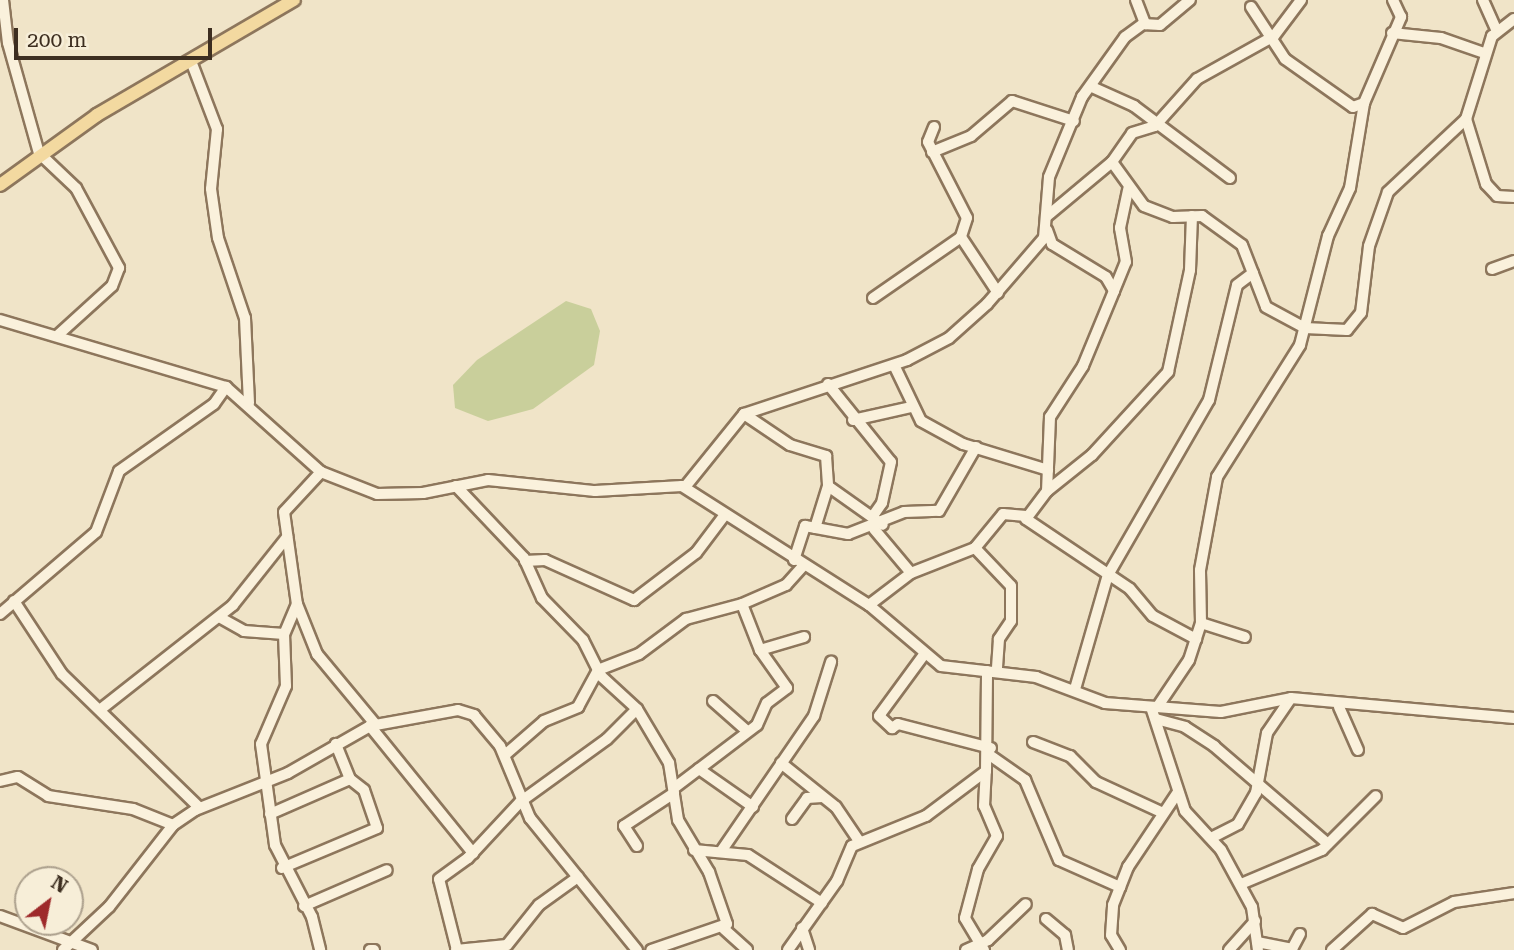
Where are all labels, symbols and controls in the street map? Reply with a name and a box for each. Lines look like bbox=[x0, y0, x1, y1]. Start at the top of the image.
scale bar bbox=[18, 14, 215, 58]
text: 200 m bbox=[27, 28, 87, 52]
north arrow bbox=[14, 866, 84, 936]
text: N bbox=[47, 871, 72, 898]

